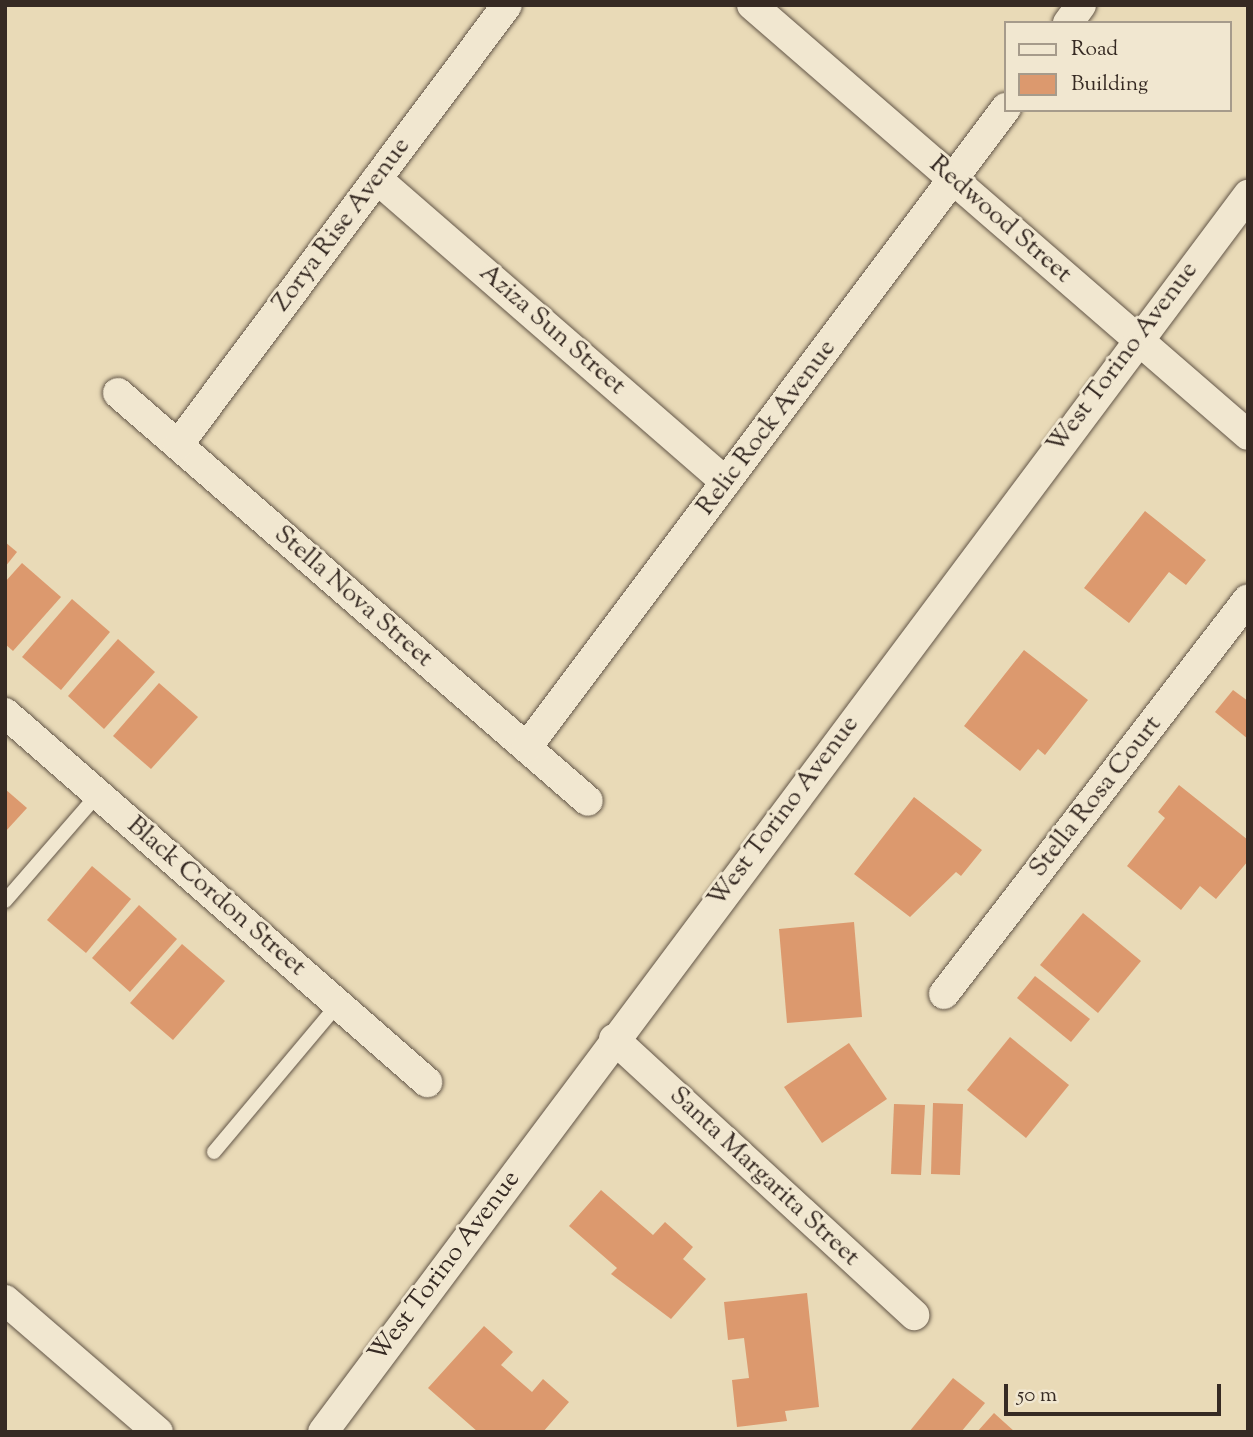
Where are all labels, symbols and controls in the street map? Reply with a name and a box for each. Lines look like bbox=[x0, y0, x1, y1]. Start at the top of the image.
legend bbox=[1004, 21, 1232, 112]
text: Road bbox=[1071, 35, 1118, 65]
text: Building bbox=[1071, 70, 1148, 100]
street label: Zorya Rise Avenue bbox=[266, 132, 418, 318]
street label: Redwood Street bbox=[922, 150, 1078, 290]
street label: West Torino Avenue bbox=[1041, 256, 1205, 460]
street label: Aziza Sun Street bbox=[472, 258, 632, 402]
street label: Relic Rock Avenue bbox=[691, 334, 843, 522]
street label: Stella Nova Street bbox=[267, 519, 439, 675]
street label: West Torino Avenue bbox=[702, 710, 866, 914]
street label: Stella Rosa Court bbox=[1023, 710, 1169, 884]
street label: Black Cordon Street bbox=[120, 811, 312, 983]
street label: Santa Margarita Street bbox=[662, 1081, 866, 1273]
street label: West Torino Avenue bbox=[363, 1165, 527, 1369]
scale bar bbox=[1008, 1370, 1225, 1414]
text: 50 m bbox=[1017, 1381, 1057, 1411]

